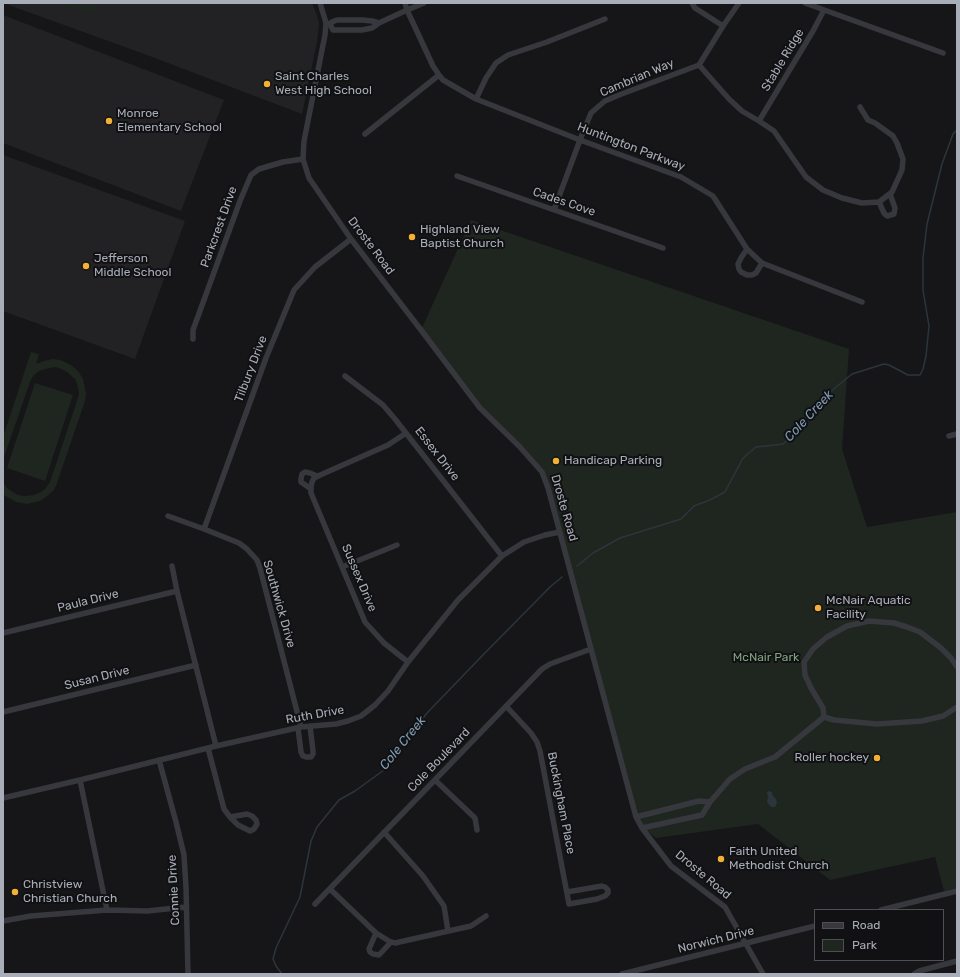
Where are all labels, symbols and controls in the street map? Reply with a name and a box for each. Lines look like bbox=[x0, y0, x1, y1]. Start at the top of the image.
street label: Stable Ridge bbox=[759, 26, 807, 94]
street label: Cambrian Way bbox=[598, 56, 676, 100]
place label: Saint Charles West High School bbox=[275, 70, 372, 98]
marker: Saint Charles West High School bbox=[262, 79, 272, 89]
place label: Monroe Elementary School bbox=[117, 107, 222, 135]
marker: Monroe Elementary School bbox=[104, 116, 114, 126]
street label: Huntington Parkway bbox=[575, 120, 687, 174]
street label: Parkcrest Drive bbox=[198, 185, 240, 269]
street label: Cades Cove bbox=[531, 185, 597, 219]
street label: Droste Road bbox=[345, 214, 397, 278]
place label: Highland View Baptist Church bbox=[420, 223, 504, 251]
marker: Highland View Baptist Church bbox=[407, 232, 417, 242]
place label: Jefferson Middle School bbox=[94, 252, 171, 280]
marker: Jefferson Middle School bbox=[81, 261, 91, 271]
street label: Tilbury Drive bbox=[232, 334, 270, 404]
water label: Cole Creek bbox=[781, 387, 837, 445]
street label: Essex Drive bbox=[412, 424, 462, 484]
place label: Handicap Parking bbox=[564, 454, 662, 468]
marker: Handicap Parking bbox=[551, 456, 561, 466]
street label: Droste Road bbox=[548, 473, 580, 543]
street label: Sussex Drive bbox=[338, 542, 380, 614]
street label: Southwick Drive bbox=[260, 558, 298, 650]
street label: Paula Drive bbox=[56, 586, 120, 616]
place label: McNair Aquatic Facility bbox=[826, 594, 911, 622]
marker: McNair Aquatic Facility bbox=[813, 603, 823, 613]
park label: McNair Park bbox=[733, 651, 799, 665]
street label: Susan Drive bbox=[63, 663, 131, 693]
street label: Ruth Drive bbox=[285, 703, 345, 727]
water label: Cole Creek bbox=[377, 713, 429, 773]
street label: Cole Boulevard bbox=[405, 725, 473, 795]
street label: Buckingham Place bbox=[544, 751, 578, 855]
place label: Roller hockey bbox=[794, 751, 869, 765]
marker: Roller hockey bbox=[872, 753, 882, 763]
place label: Faith United Methodist Church bbox=[729, 845, 829, 873]
street label: Droste Road bbox=[672, 847, 734, 903]
street label: Connie Drive bbox=[165, 854, 183, 926]
marker: Faith United Methodist Church bbox=[716, 854, 726, 864]
place label: Christview Christian Church bbox=[23, 878, 117, 906]
marker: Christview Christian Church bbox=[10, 887, 20, 897]
legend bbox=[814, 909, 944, 961]
text: Road bbox=[852, 918, 880, 932]
street label: Norwich Drive bbox=[676, 924, 756, 956]
text: Park bbox=[852, 938, 877, 952]

